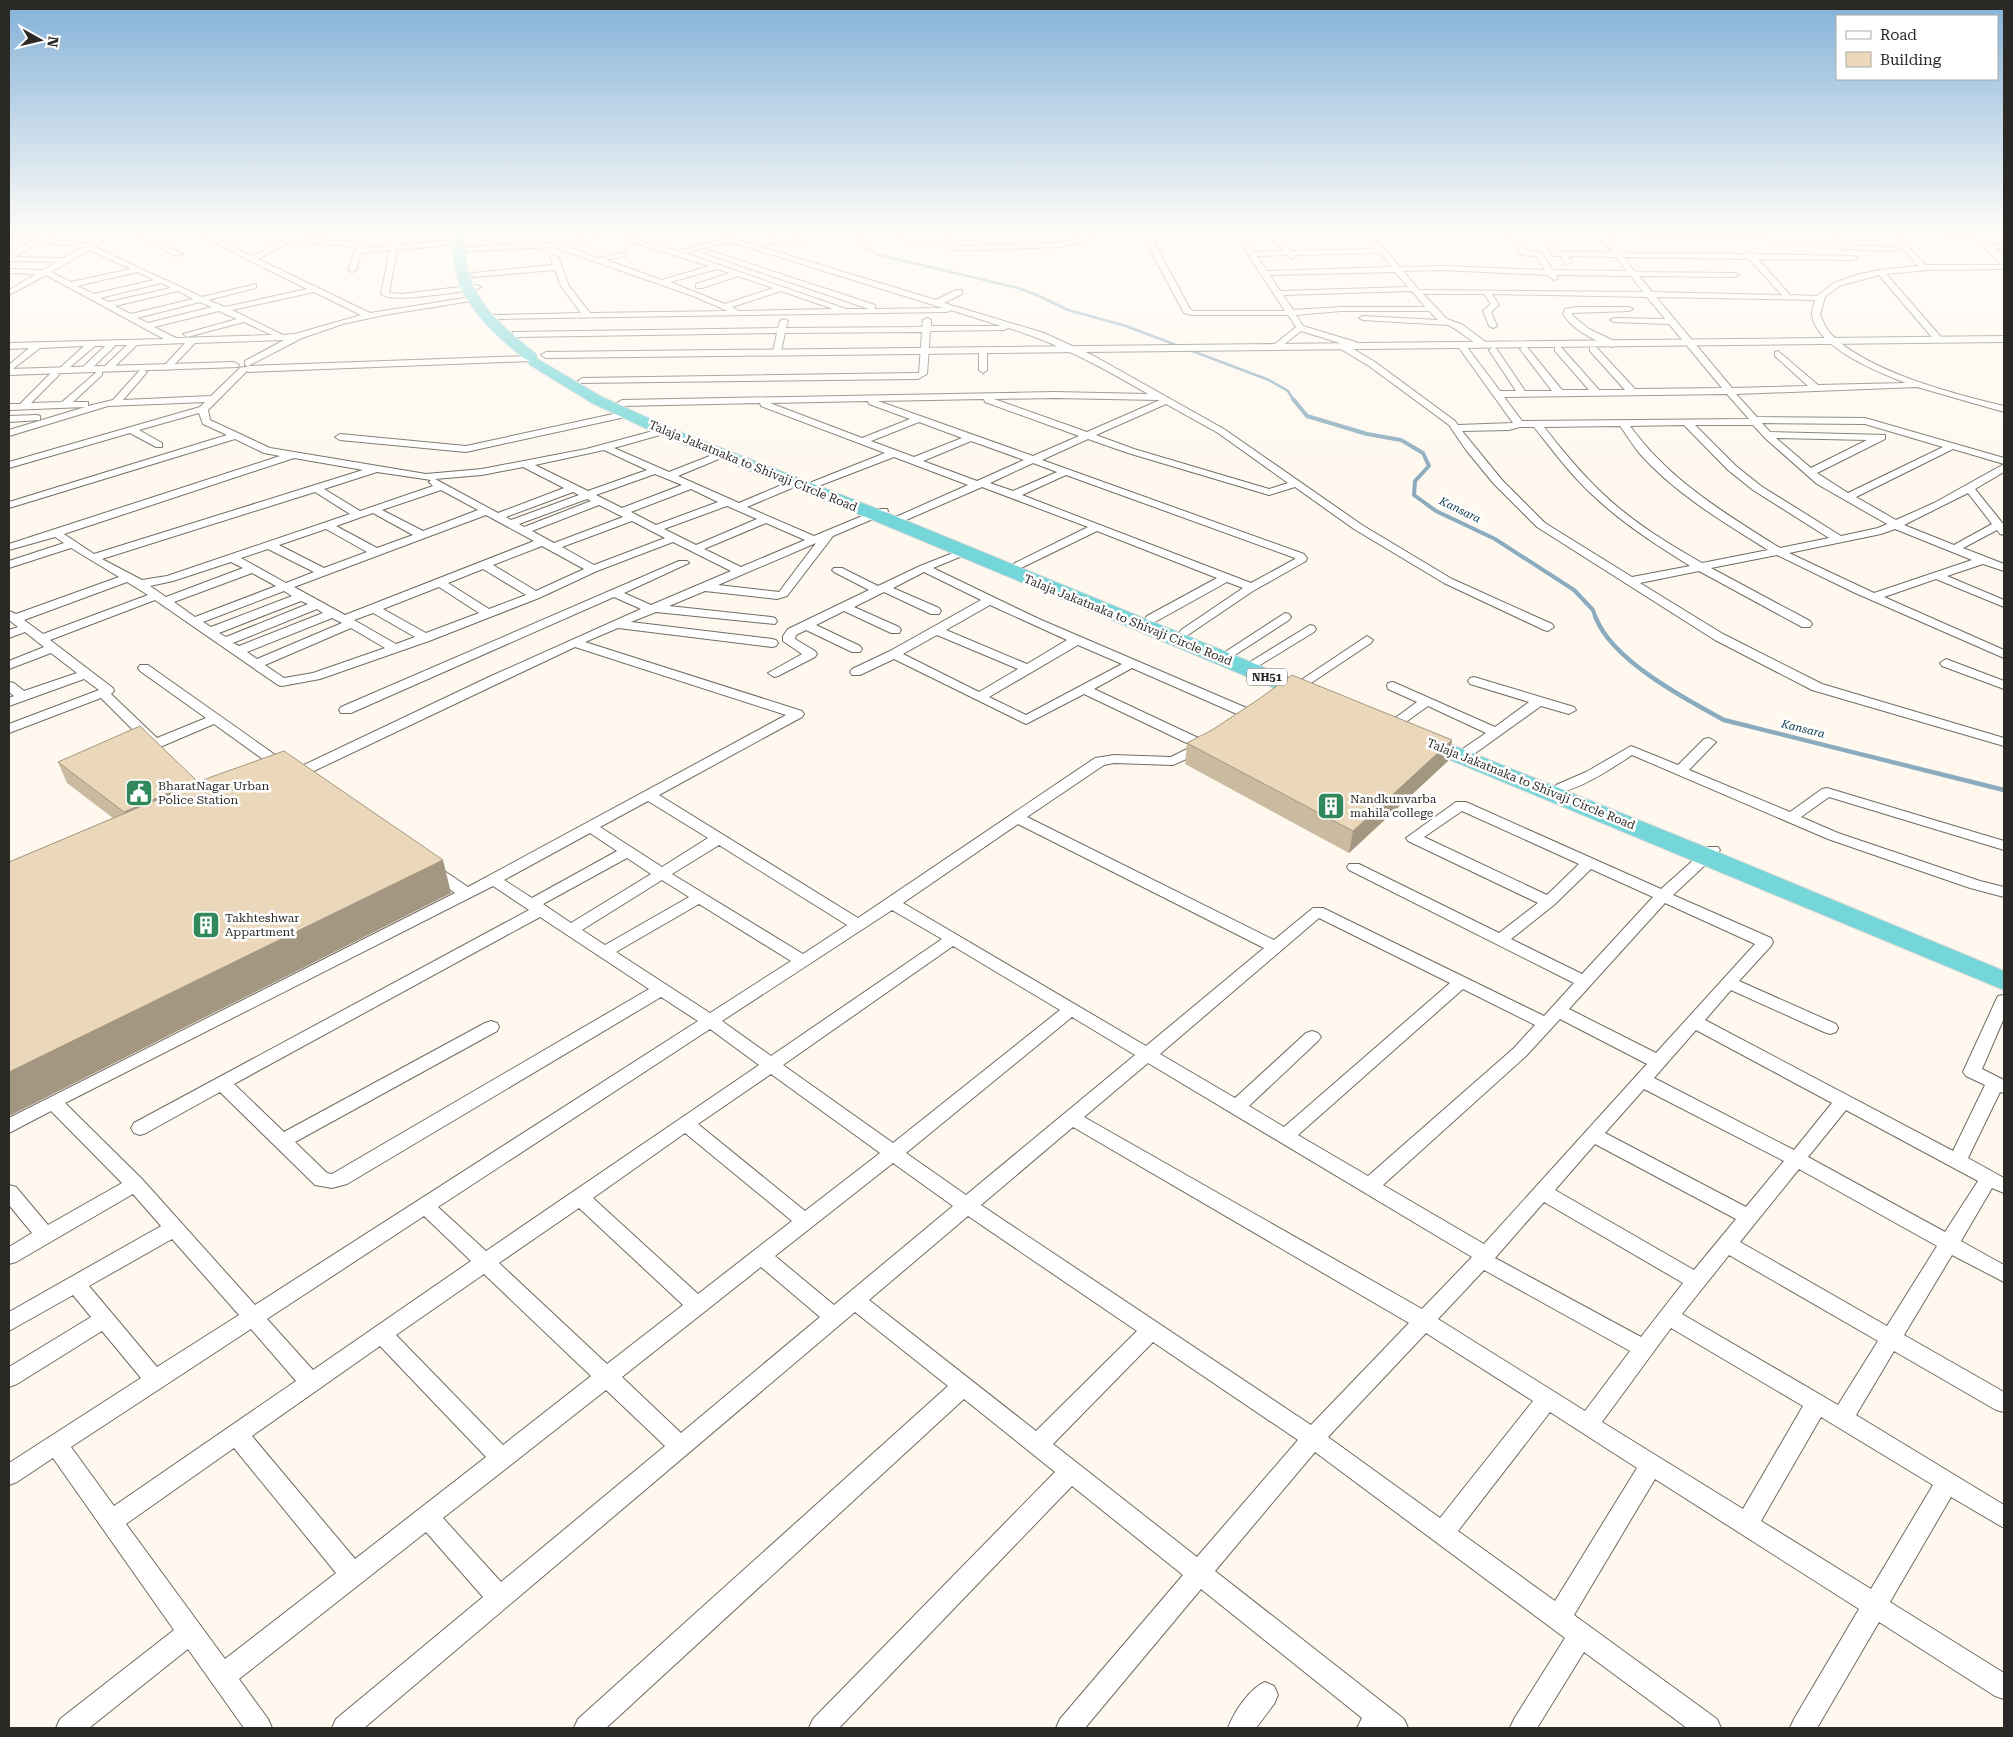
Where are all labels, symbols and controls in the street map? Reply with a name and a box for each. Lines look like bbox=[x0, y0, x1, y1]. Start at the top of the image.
north arrow bbox=[15, 15, 65, 65]
legend bbox=[1836, 15, 1998, 80]
text: Road bbox=[1880, 26, 1917, 44]
text: N bbox=[44, 35, 62, 48]
text: Building bbox=[1880, 51, 1942, 69]
street label: Talaja Jakatnaka to Shivaji Circle Road bbox=[647, 418, 859, 514]
water label: Kansara bbox=[1436, 494, 1483, 526]
street label: Talaja Jakatnaka to Shivaji Circle Road bbox=[1022, 572, 1234, 668]
road number: NH51 bbox=[1247, 669, 1287, 686]
water label: Kansara bbox=[1779, 717, 1826, 741]
street label: Talaja Jakatnaka to Shivaji Circle Road bbox=[1425, 736, 1637, 832]
public building icon: BharatNagar Urban Police Station bbox=[124, 778, 154, 808]
place label: BharatNagar Urban Police Station bbox=[158, 779, 269, 807]
building icon: Nandkunvarba mahila college bbox=[1316, 791, 1346, 821]
place label: Nandkunvarba mahila college bbox=[1350, 792, 1437, 820]
building icon: Takhteshwar Appartment bbox=[191, 910, 221, 940]
place label: Takhteshwar Appartment bbox=[225, 911, 299, 939]

